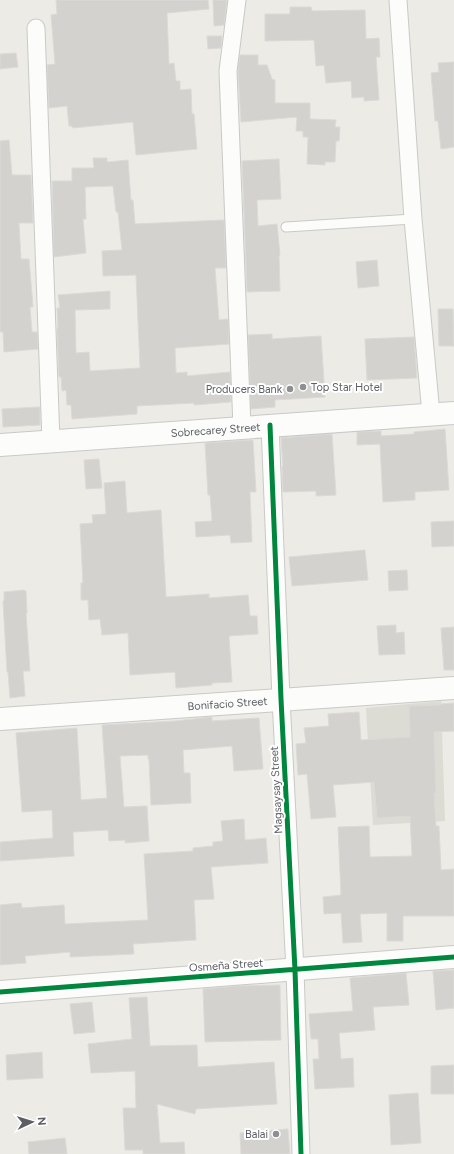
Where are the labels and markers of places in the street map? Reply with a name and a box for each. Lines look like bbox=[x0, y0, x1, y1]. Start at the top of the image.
place label: Top Star Hotel bbox=[311, 381, 382, 394]
marker: Top Star Hotel bbox=[298, 382, 308, 392]
place label: Producers Bank bbox=[206, 383, 283, 396]
marker: Producers Bank bbox=[285, 384, 295, 394]
place label: Balai bbox=[245, 1128, 268, 1141]
marker: Balai bbox=[271, 1129, 281, 1139]

